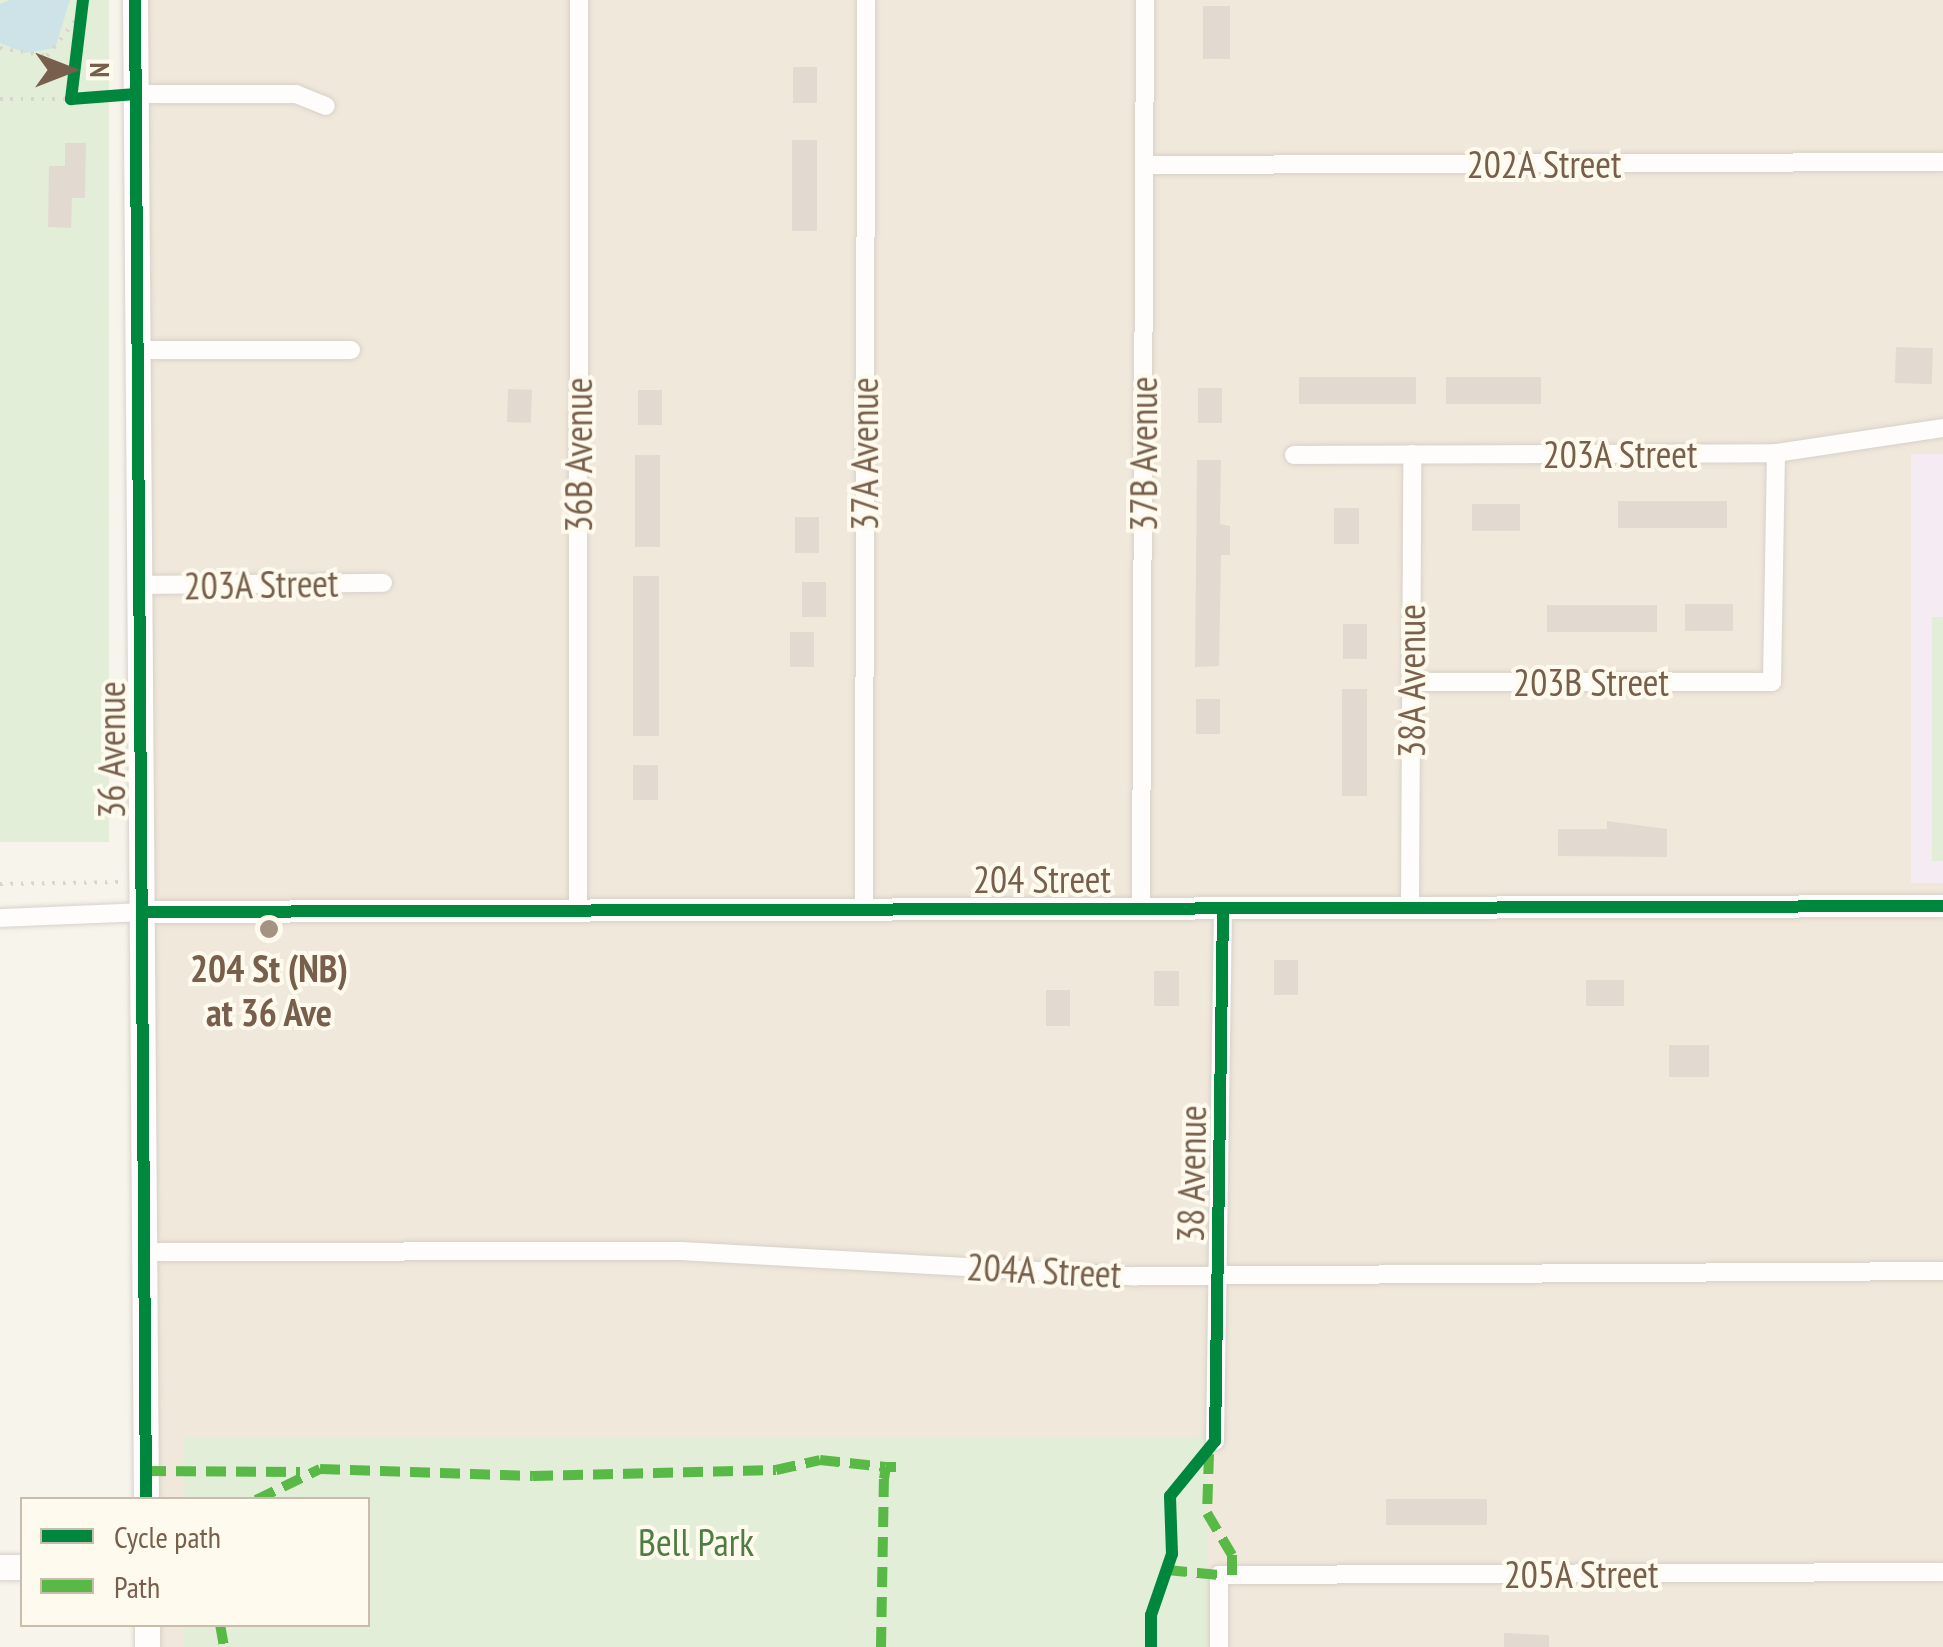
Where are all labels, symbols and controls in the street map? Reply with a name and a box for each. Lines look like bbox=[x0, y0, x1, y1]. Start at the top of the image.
north arrow bbox=[20, 20, 120, 120]
text: N bbox=[82, 62, 119, 78]
street label: 202A Street bbox=[1466, 141, 1622, 187]
street label: 37A Avenue bbox=[841, 376, 887, 532]
street label: 37B Avenue bbox=[1120, 376, 1166, 532]
street label: 36B Avenue bbox=[555, 377, 601, 533]
street label: 203A Street bbox=[1542, 431, 1698, 477]
street label: 203A Street bbox=[183, 560, 339, 608]
street label: 38A Avenue bbox=[1388, 603, 1434, 759]
street label: 203B Street bbox=[1513, 659, 1669, 705]
street label: 36 Avenue bbox=[88, 681, 134, 819]
street label: 204 Street bbox=[973, 856, 1111, 902]
marker: 204 St (NB) at 36 Ave bbox=[258, 918, 280, 940]
place label: 204 St (NB) at 36 Ave bbox=[190, 945, 348, 1034]
street label: 38 Avenue bbox=[1167, 1104, 1215, 1244]
street label: 204A Street bbox=[965, 1243, 1123, 1297]
legend bbox=[20, 1497, 370, 1627]
text: Cycle path bbox=[114, 1517, 221, 1556]
park label: Bell Park bbox=[638, 1519, 754, 1565]
street label: 205A Street bbox=[1503, 1551, 1659, 1597]
text: Path bbox=[114, 1567, 160, 1606]

